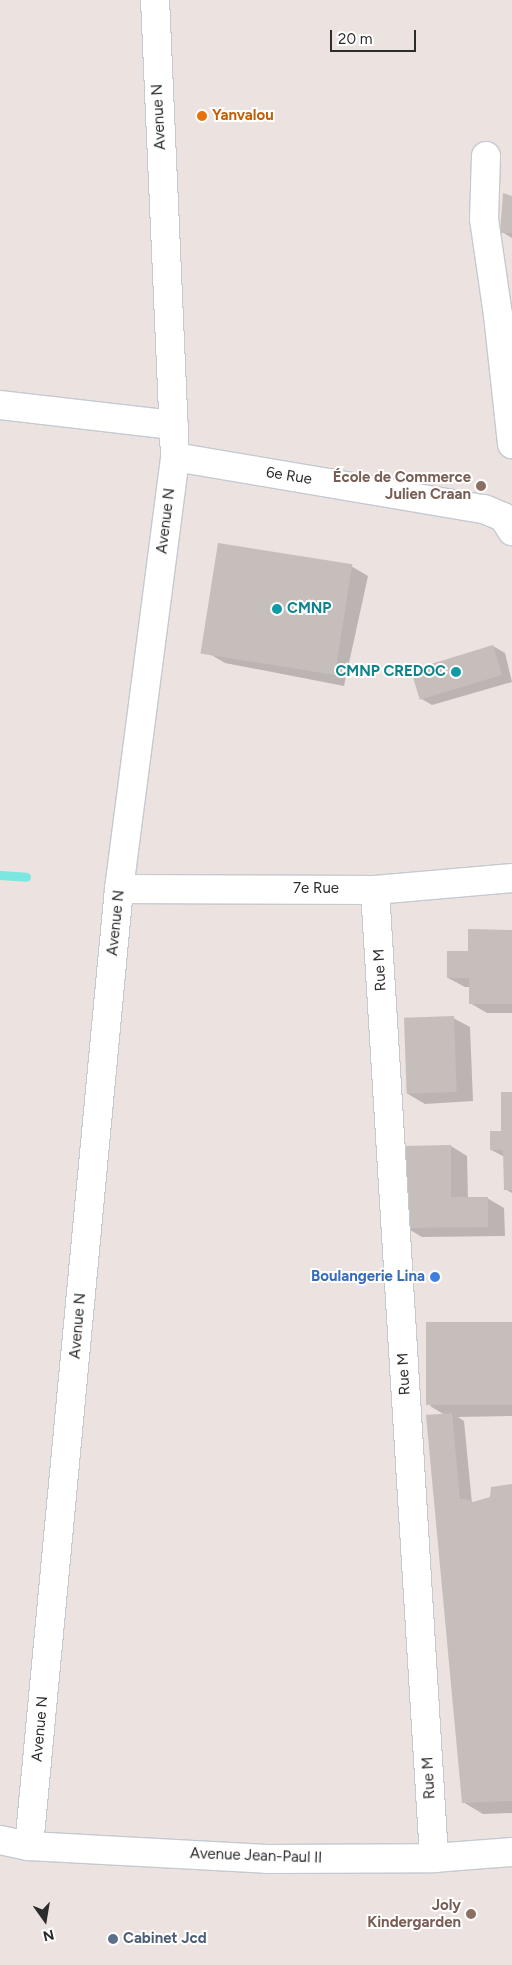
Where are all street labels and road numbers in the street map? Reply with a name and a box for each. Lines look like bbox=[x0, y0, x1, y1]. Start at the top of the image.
street label: Avenue N bbox=[148, 84, 170, 150]
street label: 6e Rue bbox=[265, 463, 313, 489]
street label: Avenue N bbox=[153, 487, 179, 555]
street label: 7e Rue bbox=[293, 880, 339, 898]
street label: Avenue N bbox=[104, 889, 128, 957]
street label: Rue M bbox=[370, 948, 390, 992]
street label: Avenue N bbox=[66, 1292, 90, 1360]
street label: Rue M bbox=[394, 1352, 414, 1396]
street label: Avenue N bbox=[28, 1695, 52, 1763]
street label: Rue M bbox=[419, 1756, 439, 1800]
street label: Avenue Jean-Paul II bbox=[190, 1845, 322, 1867]

